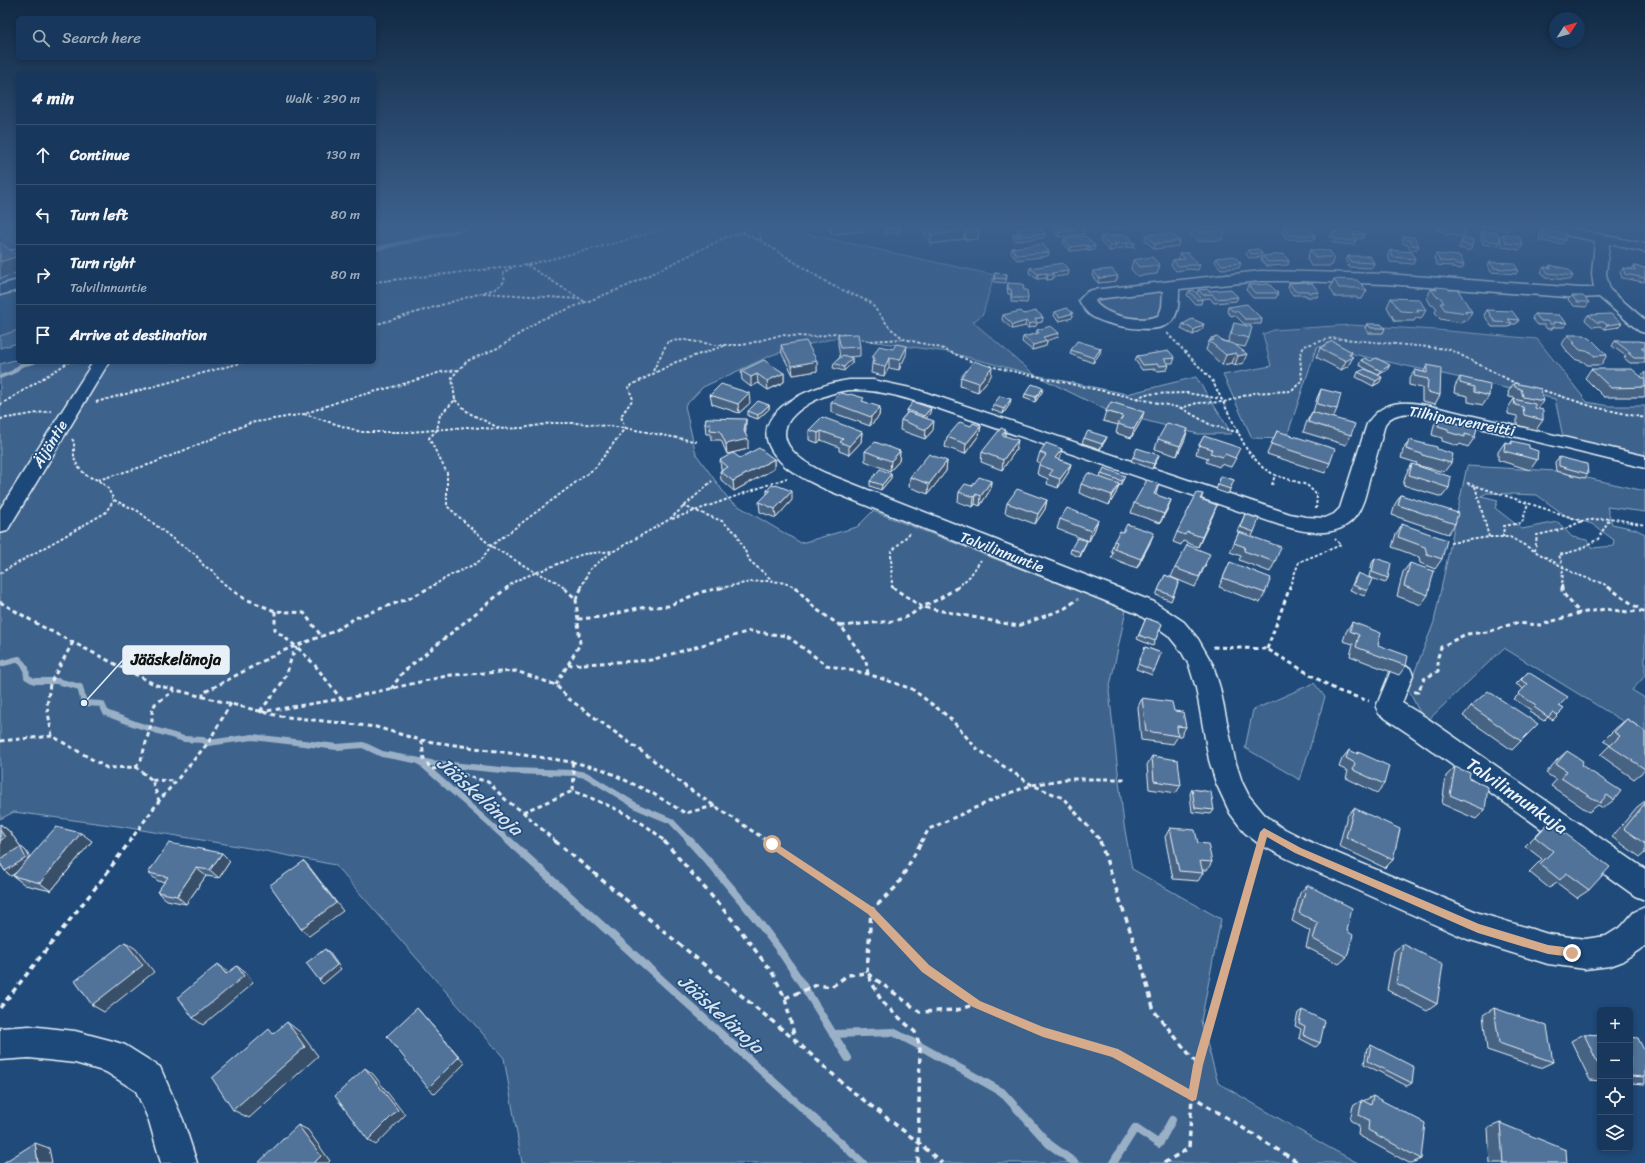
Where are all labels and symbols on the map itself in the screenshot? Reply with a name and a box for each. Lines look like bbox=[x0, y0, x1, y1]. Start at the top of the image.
north arrow bbox=[1549, 12, 1585, 48]
street label: Tilhiparvenreitti bbox=[1407, 398, 1518, 444]
street label: Äijäntie bbox=[25, 415, 75, 474]
street label: Talvilinnuntie bbox=[956, 524, 1048, 580]
text: Jääskelänoja bbox=[130, 645, 222, 674]
callout: Jääskelänoja bbox=[123, 646, 229, 674]
water label: Jääskelänoja bbox=[429, 748, 532, 845]
street label: Talvilinnunkuja bbox=[1459, 749, 1575, 843]
route start bbox=[763, 835, 781, 853]
route end bbox=[1563, 944, 1581, 962]
water label: Jääskelänoja bbox=[670, 966, 773, 1063]

